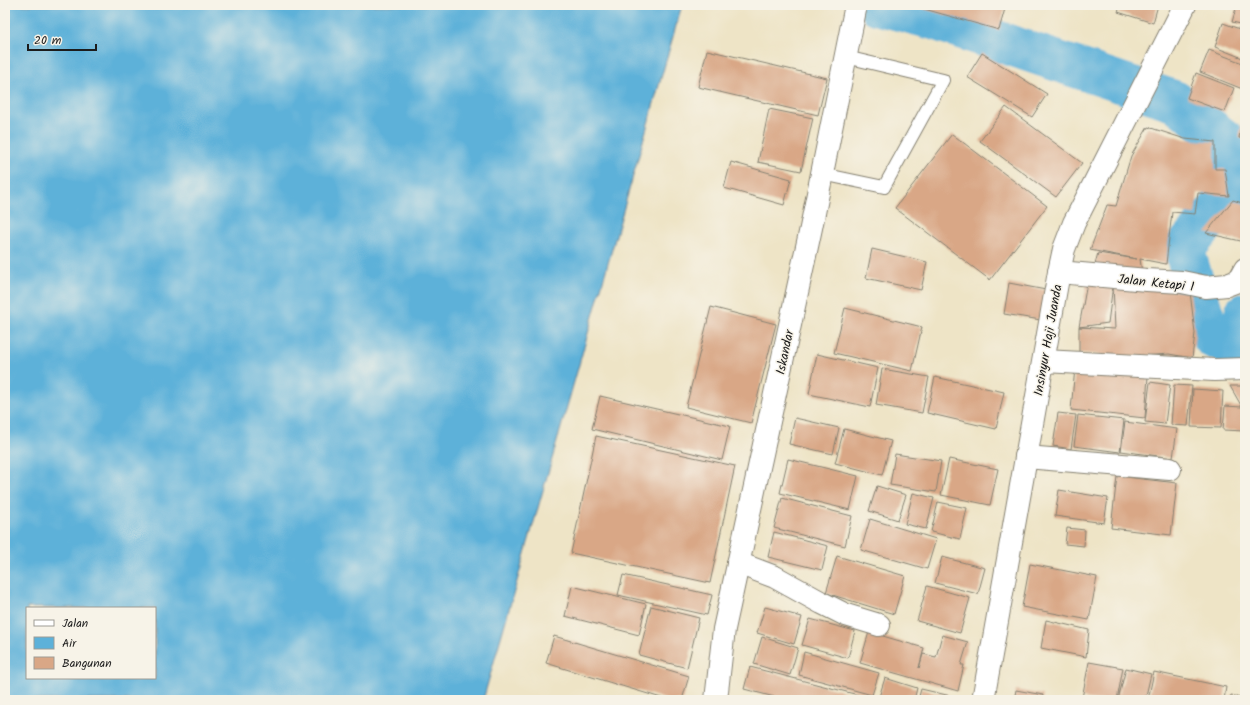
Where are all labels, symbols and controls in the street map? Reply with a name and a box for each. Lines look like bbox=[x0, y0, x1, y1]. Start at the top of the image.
scale bar bbox=[28, 26, 96, 52]
text: 20 m bbox=[34, 31, 62, 50]
street label: Jalan Ketapi 1 bbox=[1117, 269, 1195, 298]
street label: Insinyur Haji Juanda bbox=[1028, 283, 1069, 398]
street label: Iskandar bbox=[770, 327, 801, 377]
legend bbox=[26, 607, 156, 679]
text: Jalan bbox=[62, 614, 88, 633]
text: Air bbox=[62, 634, 77, 653]
text: Bangunan bbox=[62, 654, 112, 673]

